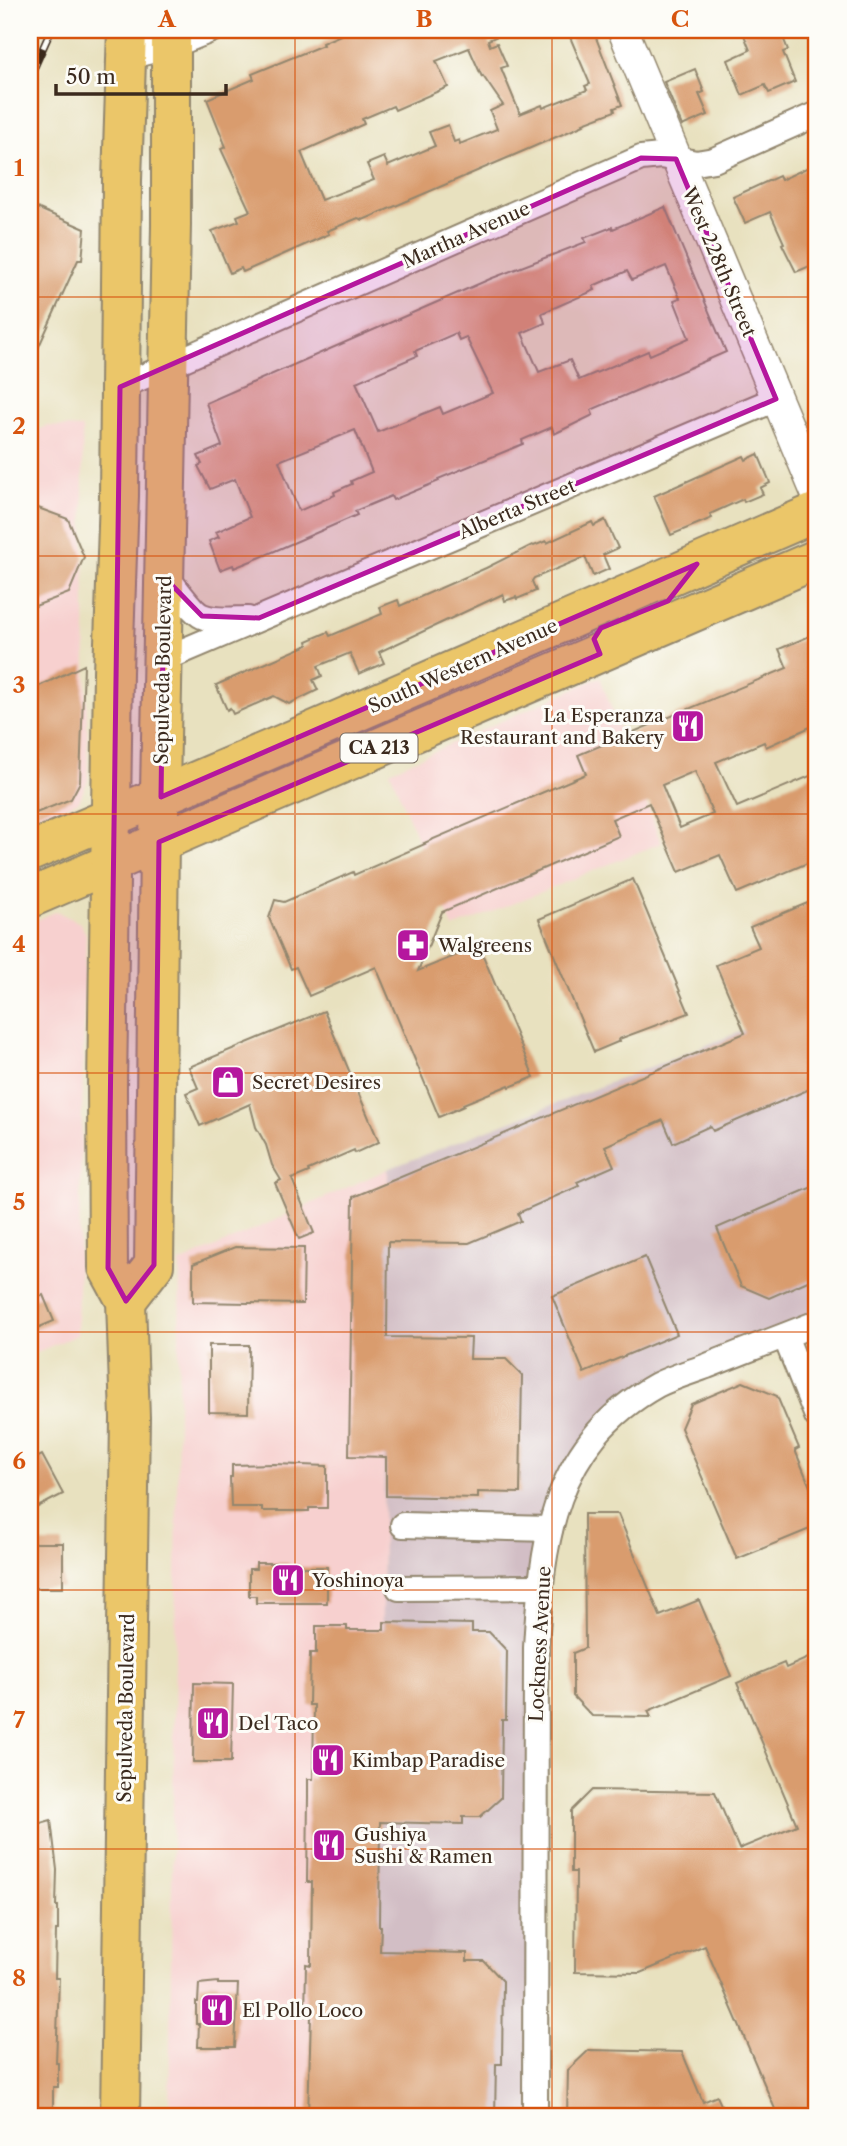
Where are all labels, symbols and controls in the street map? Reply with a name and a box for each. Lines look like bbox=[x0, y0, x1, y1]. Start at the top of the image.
text: A bbox=[157, 5, 177, 33]
text: B bbox=[415, 5, 433, 33]
text: C bbox=[671, 5, 689, 33]
scale bar bbox=[56, 52, 226, 96]
text: 50 m bbox=[66, 64, 116, 89]
text: 1 bbox=[14, 154, 25, 182]
street label: West 228th Street bbox=[677, 183, 761, 341]
street label: Martha Avenue bbox=[399, 197, 533, 273]
text: 2 bbox=[12, 412, 26, 440]
street label: Alberta Street bbox=[454, 474, 579, 544]
street label: Sepulveda Boulevard bbox=[150, 575, 176, 765]
street label: South Western Avenue bbox=[365, 614, 561, 718]
text: 3 bbox=[13, 671, 26, 699]
place label: La Esperanza Restaurant and Bakery bbox=[460, 704, 664, 749]
restaurant icon: La Esperanza Restaurant and Bakery bbox=[669, 707, 707, 745]
road number: CA 213 bbox=[340, 734, 418, 762]
pharmacy icon: Walgreens bbox=[394, 926, 432, 964]
text: 4 bbox=[12, 930, 26, 958]
place label: Walgreens bbox=[437, 934, 532, 957]
shop icon: Secret Desires bbox=[209, 1063, 247, 1101]
place label: Secret Desires bbox=[252, 1071, 381, 1094]
text: 5 bbox=[13, 1188, 25, 1216]
text: 6 bbox=[12, 1447, 26, 1475]
restaurant icon: Yoshinoya bbox=[269, 1561, 307, 1599]
street label: Lockness Avenue bbox=[524, 1566, 556, 1722]
place label: Yoshinoya bbox=[311, 1569, 404, 1592]
street label: Sepulveda Boulevard bbox=[113, 1613, 139, 1803]
restaurant icon: Del Taco bbox=[194, 1704, 232, 1742]
text: 7 bbox=[13, 1706, 25, 1734]
place label: Del Taco bbox=[238, 1712, 318, 1735]
restaurant icon: Kimbap Paradise bbox=[309, 1741, 347, 1779]
place label: Kimbap Paradise bbox=[352, 1749, 505, 1772]
place label: Gushiya Sushi & Ramen bbox=[354, 1823, 493, 1868]
restaurant icon: Gushiya Sushi & Ramen bbox=[310, 1826, 348, 1864]
text: 8 bbox=[12, 1964, 26, 1992]
restaurant icon: El Pollo Loco bbox=[198, 1991, 236, 2029]
place label: El Pollo Loco bbox=[242, 1999, 363, 2022]

